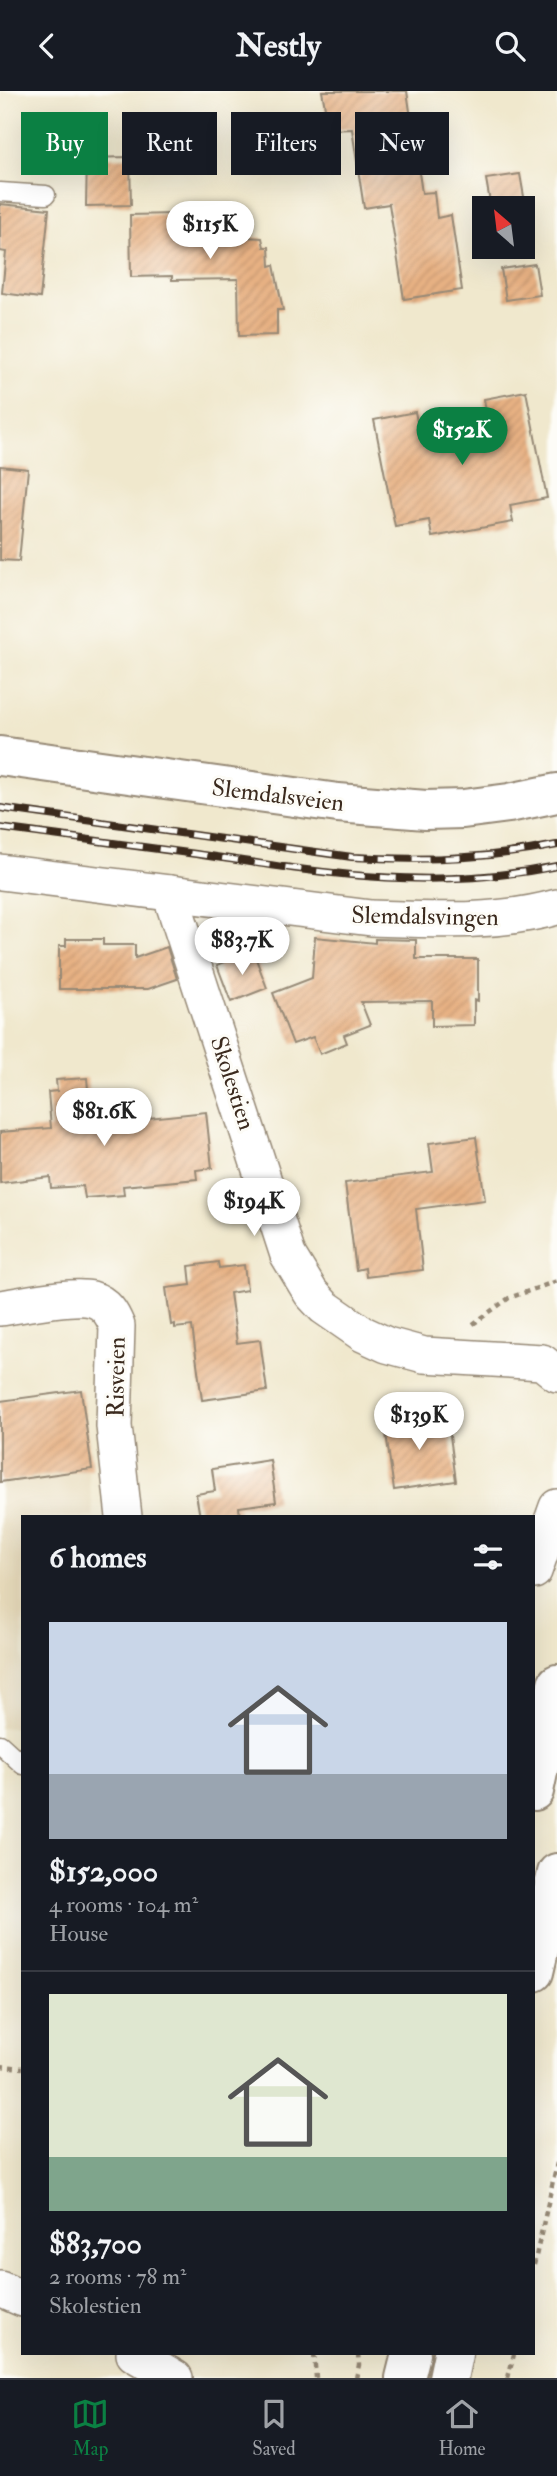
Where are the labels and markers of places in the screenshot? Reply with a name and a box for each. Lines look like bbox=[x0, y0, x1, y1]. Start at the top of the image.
pin: $115K bbox=[161, 201, 259, 261]
pin: $152K bbox=[413, 407, 511, 467]
pin: $83.7K bbox=[185, 917, 299, 977]
pin: $81.6K bbox=[47, 1089, 161, 1148]
pin: $194K bbox=[205, 1179, 303, 1238]
pin: $139K bbox=[370, 1393, 468, 1452]

